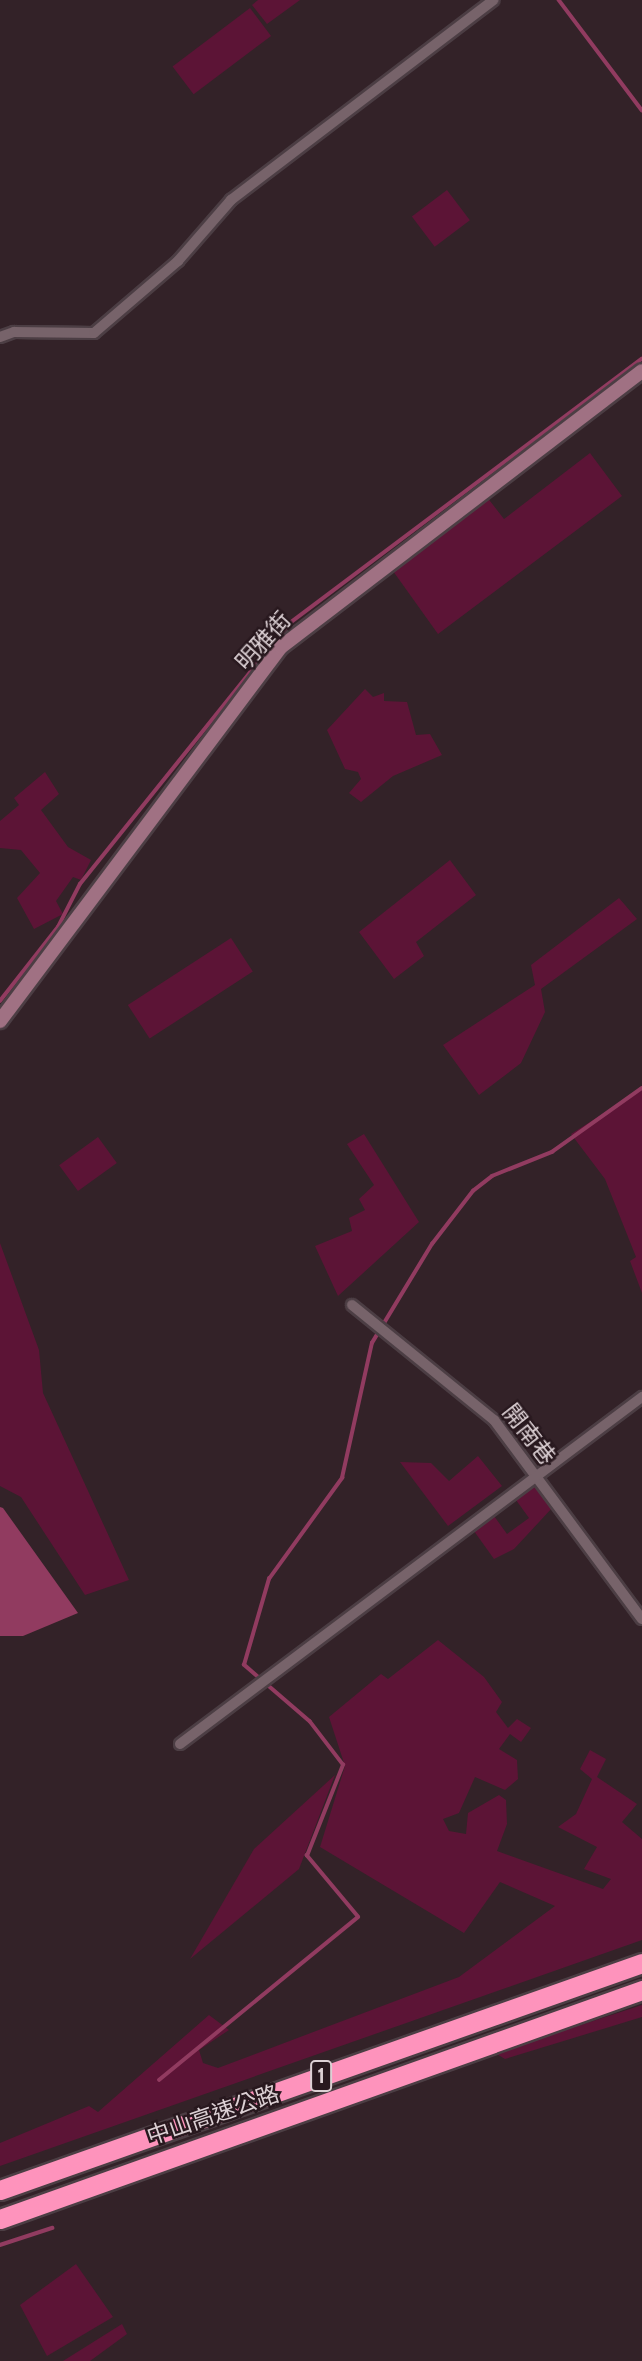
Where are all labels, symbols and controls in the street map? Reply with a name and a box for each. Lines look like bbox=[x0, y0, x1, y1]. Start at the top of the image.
street label: 明雅街 bbox=[230, 606, 296, 676]
street label: 開南巷 bbox=[497, 1398, 561, 1470]
road number: 1 bbox=[309, 2058, 333, 2094]
street label: 中山高速公路 bbox=[143, 2079, 283, 2151]

